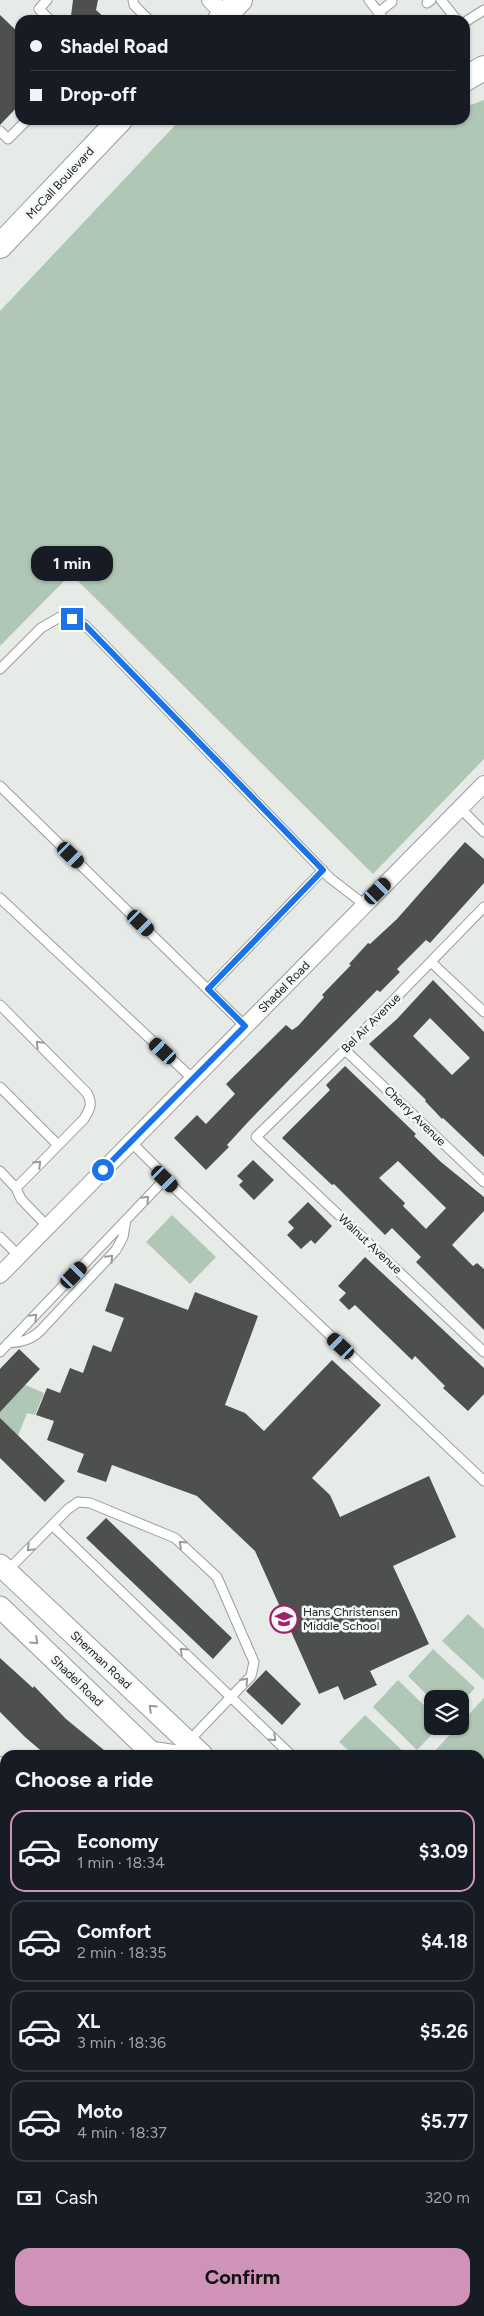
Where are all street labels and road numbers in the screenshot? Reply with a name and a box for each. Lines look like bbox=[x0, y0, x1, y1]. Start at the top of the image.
street label: McCall Boulevard bbox=[23, 144, 97, 222]
street label: Shadel Road bbox=[255, 958, 313, 1016]
street label: Bel Air Avenue bbox=[338, 990, 404, 1056]
street label: Cherry Avenue bbox=[381, 1083, 449, 1149]
street label: Walnut Avenue bbox=[336, 1211, 405, 1277]
street label: Sherman Road bbox=[68, 1628, 134, 1692]
street label: Shadel Road bbox=[48, 1653, 106, 1709]

